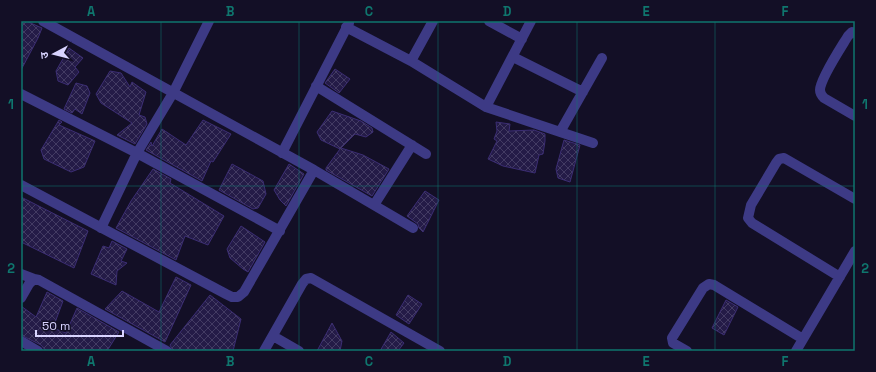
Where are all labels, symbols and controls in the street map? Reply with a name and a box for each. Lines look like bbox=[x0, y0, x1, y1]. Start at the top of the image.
text: A bbox=[87, 3, 96, 20]
text: B bbox=[226, 3, 235, 20]
text: C bbox=[365, 3, 373, 20]
text: D bbox=[503, 3, 512, 20]
text: E bbox=[642, 3, 650, 20]
text: F bbox=[782, 3, 789, 20]
north arrow bbox=[34, 34, 74, 74]
text: उ bbox=[37, 51, 51, 59]
text: 1 bbox=[8, 96, 14, 113]
text: 1 bbox=[862, 96, 868, 113]
text: 2 bbox=[7, 260, 15, 277]
text: 2 bbox=[861, 260, 869, 277]
scale bar bbox=[36, 312, 123, 338]
text: 50 m bbox=[42, 318, 70, 334]
text: A bbox=[87, 353, 96, 370]
text: B bbox=[226, 353, 235, 370]
text: C bbox=[365, 353, 373, 370]
text: D bbox=[503, 353, 512, 370]
text: E bbox=[642, 353, 650, 370]
text: F bbox=[782, 353, 789, 370]

